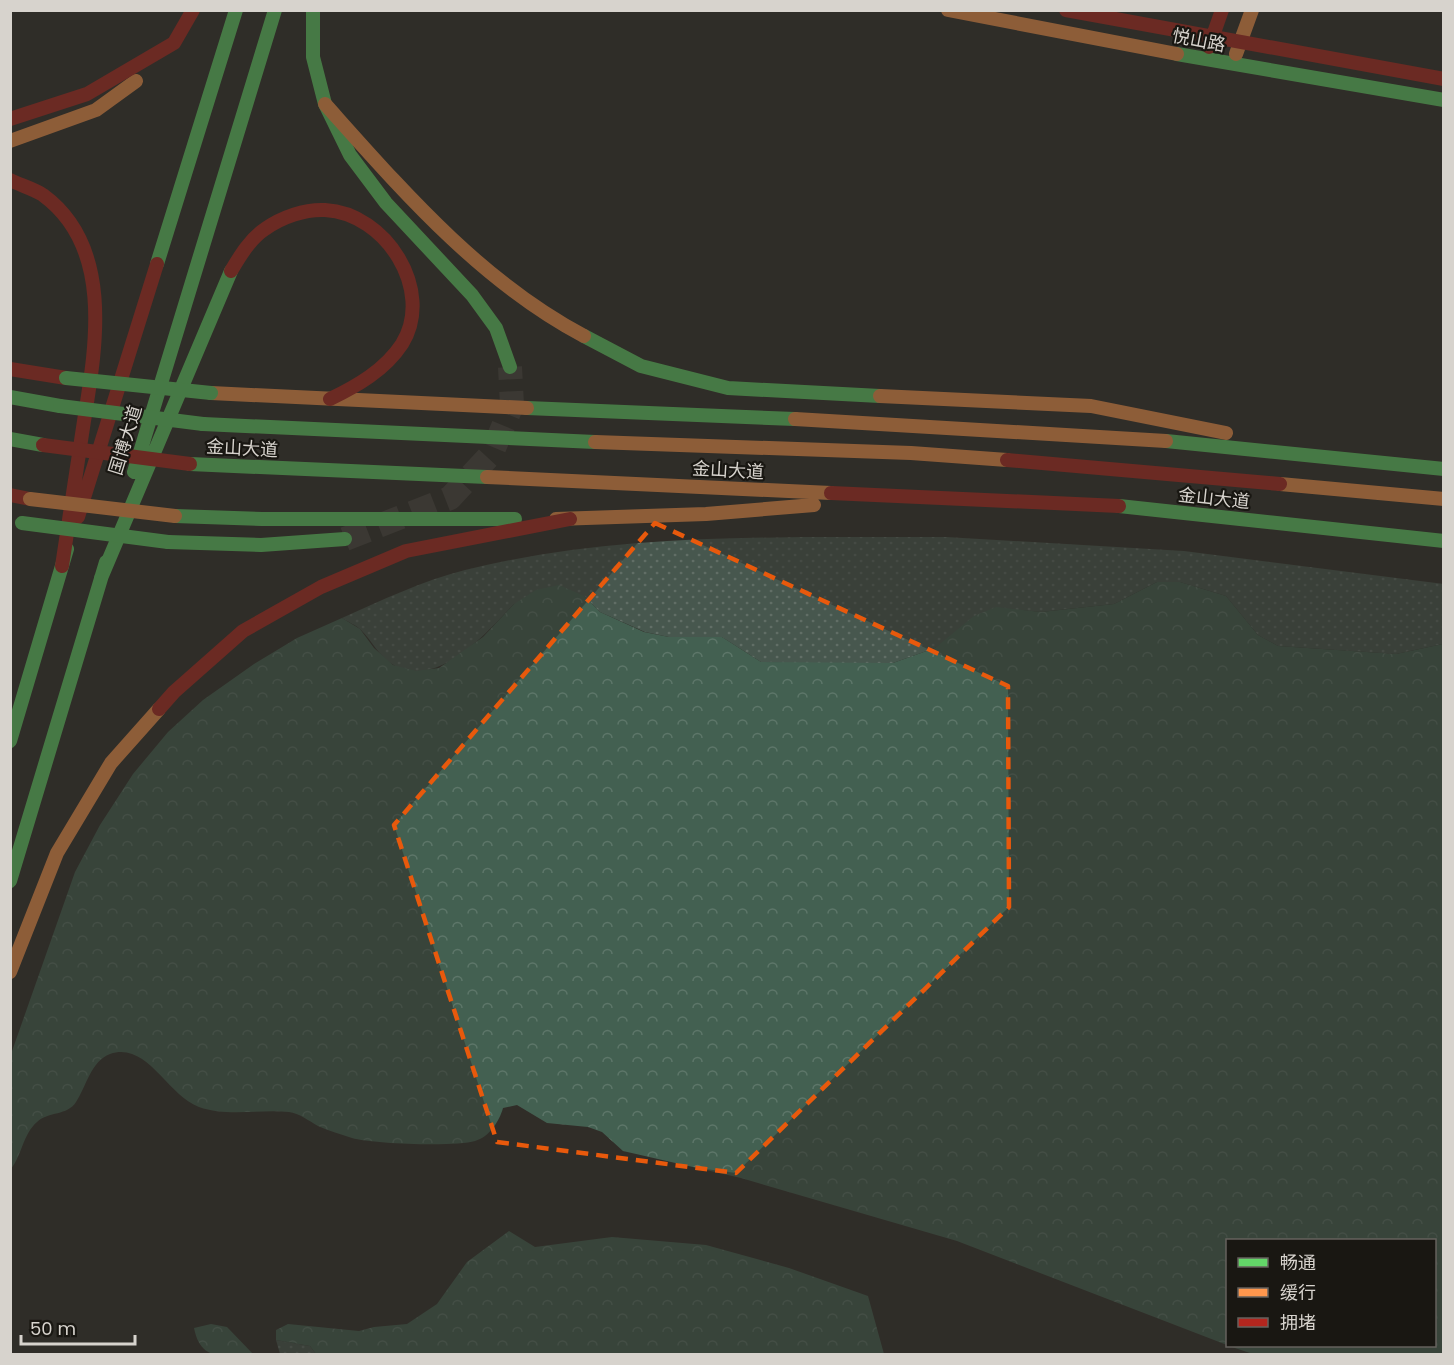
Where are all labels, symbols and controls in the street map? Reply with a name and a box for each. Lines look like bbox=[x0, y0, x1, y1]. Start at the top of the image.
street label: 悦山路 bbox=[1170, 23, 1228, 57]
street label: 国博大道 bbox=[103, 402, 147, 478]
street label: 金山大道 bbox=[205, 434, 279, 462]
street label: 金山大道 bbox=[691, 456, 765, 484]
street label: 金山大道 bbox=[1177, 482, 1251, 514]
legend bbox=[1226, 1239, 1436, 1347]
text: 畅通 bbox=[1280, 1250, 1316, 1275]
text: 缓行 bbox=[1280, 1280, 1316, 1305]
scale bar bbox=[21, 1308, 135, 1346]
text: 拥堵 bbox=[1280, 1310, 1316, 1335]
text: 50 m bbox=[30, 1316, 76, 1341]

